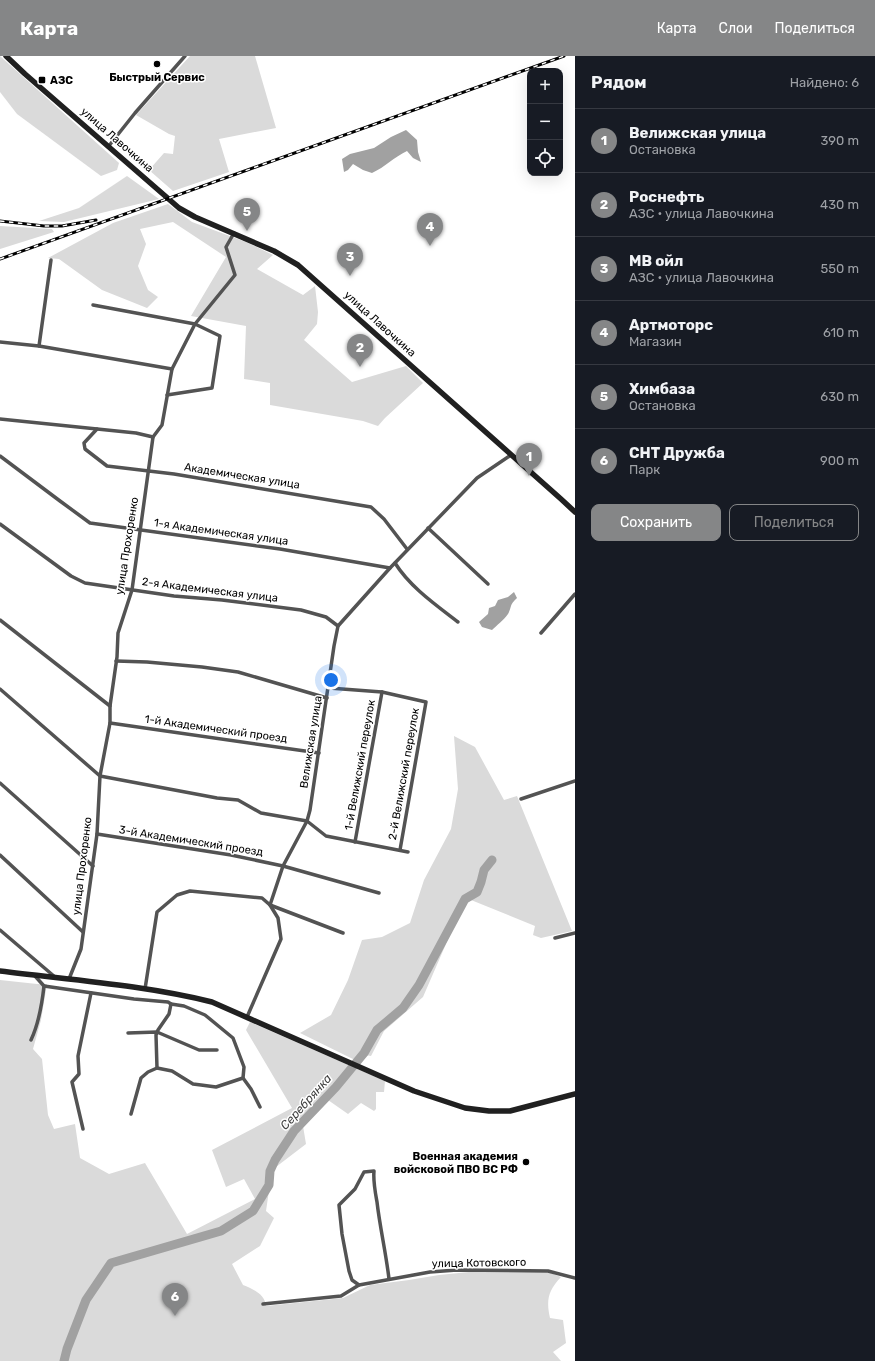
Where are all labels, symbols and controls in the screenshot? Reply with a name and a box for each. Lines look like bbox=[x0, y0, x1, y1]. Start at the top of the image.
text: Карта bbox=[20, 17, 78, 40]
text: Карта bbox=[657, 20, 697, 37]
text: Слои bbox=[719, 20, 753, 37]
text: Поделиться bbox=[775, 20, 855, 37]
marker: Быстрый Сервис bbox=[152, 59, 162, 69]
map controls bbox=[527, 68, 563, 176]
button: + bbox=[527, 68, 563, 104]
place label: Быстрый Сервис bbox=[109, 71, 205, 84]
text: Рядом bbox=[591, 72, 647, 92]
place label: АЗС bbox=[50, 74, 73, 87]
marker: АЗС bbox=[37, 75, 47, 85]
text: Найдено: 6 bbox=[790, 75, 859, 90]
button: − bbox=[527, 104, 563, 140]
street label: улица Лавочкина bbox=[78, 105, 156, 175]
text: Велижская улица bbox=[629, 124, 766, 142]
text: 1 bbox=[601, 133, 607, 148]
text: 390 m bbox=[820, 133, 859, 148]
button: locate bbox=[527, 140, 563, 176]
text: Остановка bbox=[629, 142, 696, 157]
text: Роснефть bbox=[629, 188, 704, 206]
text: 2 bbox=[600, 197, 608, 212]
text: 430 m bbox=[820, 197, 859, 212]
pin: 5 bbox=[234, 198, 260, 231]
text: АЗС · улица Лавочкина bbox=[629, 206, 774, 221]
pin: 4 bbox=[417, 213, 443, 246]
pin: 3 bbox=[337, 243, 363, 276]
text: МВ ойл bbox=[629, 252, 683, 270]
text: 3 bbox=[600, 261, 608, 276]
text: 550 m bbox=[821, 261, 859, 276]
text: АЗС · улица Лавочкина bbox=[629, 270, 774, 285]
street label: улица Лавочкина bbox=[341, 288, 419, 360]
text: Артмоторс bbox=[629, 316, 713, 334]
text: 4 bbox=[600, 325, 608, 340]
text: 610 m bbox=[823, 325, 859, 340]
pin: 2 bbox=[347, 334, 373, 367]
text: Магазин bbox=[629, 334, 682, 349]
text: Химбаза bbox=[629, 380, 695, 398]
text: 5 bbox=[600, 389, 608, 404]
text: 630 m bbox=[820, 389, 859, 404]
text: Остановка bbox=[629, 398, 696, 413]
pin: 1 bbox=[516, 443, 542, 476]
text: СНТ Дружба bbox=[629, 444, 725, 462]
text: 6 bbox=[600, 453, 608, 468]
text: 900 m bbox=[820, 453, 859, 468]
street label: Академическая улица bbox=[183, 460, 301, 492]
text: Парк bbox=[629, 462, 660, 477]
street label: улица Прохоренко bbox=[113, 496, 141, 596]
button: Сохранить bbox=[591, 504, 721, 541]
button: Поделиться bbox=[729, 504, 859, 541]
street label: 1-я Академическая улица bbox=[153, 516, 289, 548]
street label: 2-я Академическая улица bbox=[141, 575, 279, 605]
your location bbox=[321, 670, 341, 690]
street label: Велижская улица bbox=[297, 695, 325, 789]
street label: 1-й Велижский переулок bbox=[342, 699, 378, 831]
street label: 2-й Велижский переулок bbox=[386, 707, 422, 841]
street label: 1-й Академический проезд bbox=[144, 713, 288, 745]
street label: улица Прохоренко bbox=[70, 816, 94, 916]
street label: 3-й Академический проезд bbox=[118, 823, 264, 859]
water label: Серебрянка bbox=[277, 1071, 335, 1133]
place label: Военная академия войсковой ПВО ВС РФ bbox=[394, 1150, 518, 1176]
marker: Военная академия войсковой ПВО ВС РФ bbox=[521, 1157, 531, 1167]
street label: улица Котовского bbox=[432, 1256, 526, 1270]
pin: 6 bbox=[162, 1283, 188, 1316]

